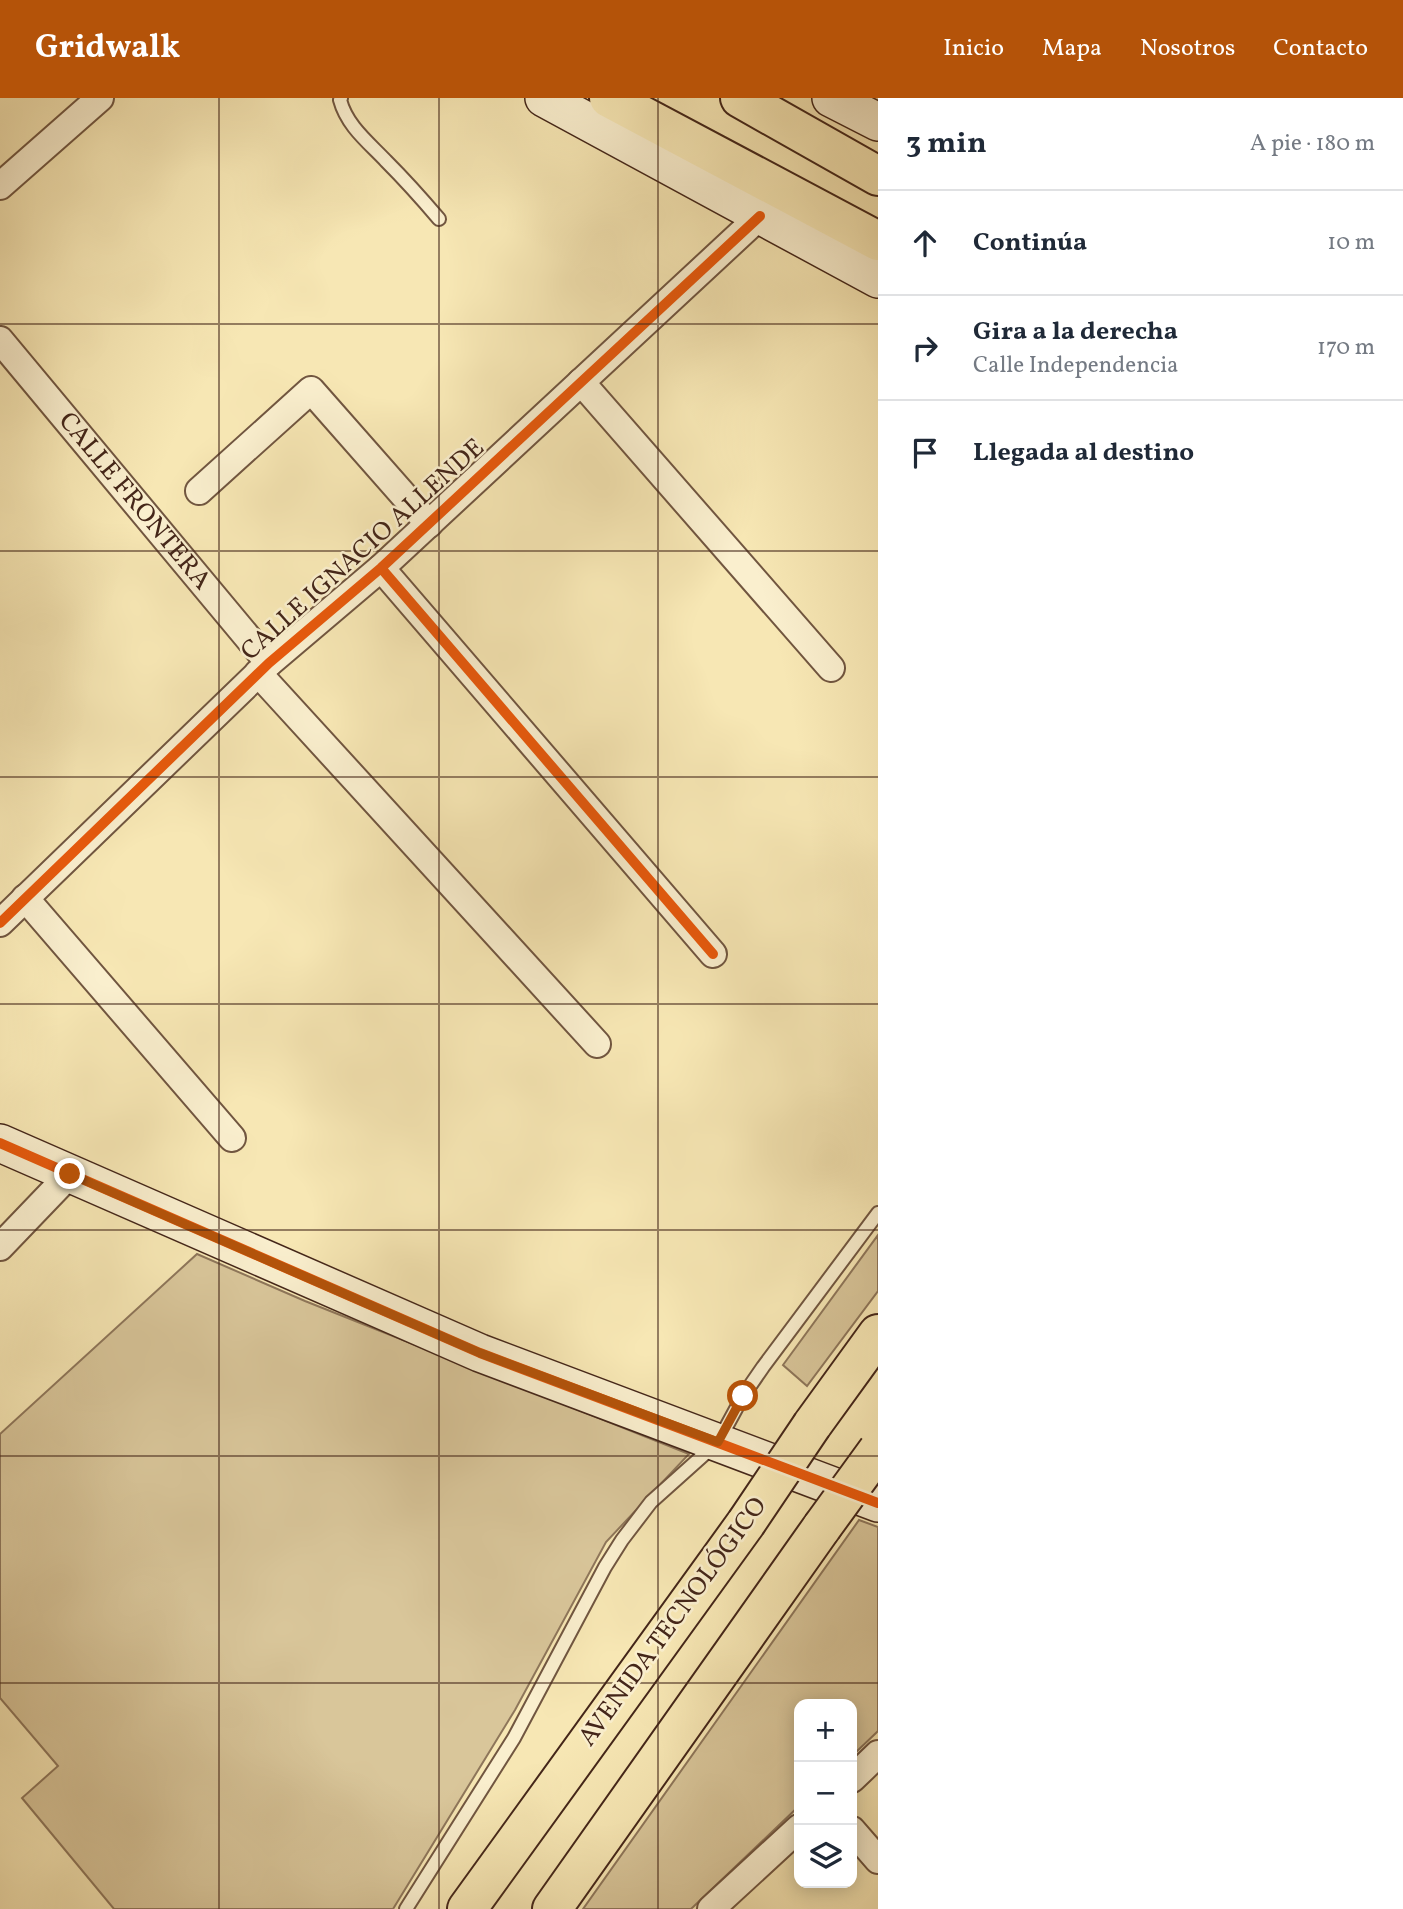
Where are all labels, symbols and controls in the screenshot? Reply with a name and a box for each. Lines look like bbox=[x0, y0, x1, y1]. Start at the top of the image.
text: Gridwalk bbox=[35, 26, 180, 72]
text: Inicio bbox=[943, 32, 1004, 66]
text: Mapa bbox=[1042, 32, 1102, 66]
text: Nosotros bbox=[1140, 32, 1235, 66]
text: Contacto bbox=[1273, 32, 1368, 66]
text: 3 min bbox=[906, 123, 987, 165]
text: A pie · 180 m bbox=[1250, 128, 1375, 160]
icon: ahead bbox=[906, 224, 944, 262]
text: Continúa bbox=[973, 225, 1087, 261]
text: 10 m bbox=[1327, 227, 1375, 259]
text: Gira a la derecha bbox=[973, 314, 1178, 350]
icon: right bbox=[906, 329, 944, 367]
text: 170 m bbox=[1317, 332, 1375, 364]
text: Calle Independencia bbox=[973, 350, 1179, 382]
street label: CALLE FRONTERA bbox=[50, 405, 219, 598]
street label: CALLE IGNACIO ALLENDE bbox=[233, 431, 493, 669]
icon: arrive bbox=[906, 434, 944, 472]
text: Llegada al destino bbox=[973, 435, 1194, 471]
route end bbox=[54, 1158, 85, 1189]
route start bbox=[727, 1380, 758, 1411]
street label: AVENIDA TECNOLÓGICO bbox=[570, 1490, 776, 1754]
map controls bbox=[794, 1699, 857, 1888]
button: + bbox=[794, 1699, 857, 1762]
button: − bbox=[794, 1762, 857, 1825]
button: layers bbox=[794, 1825, 857, 1888]

